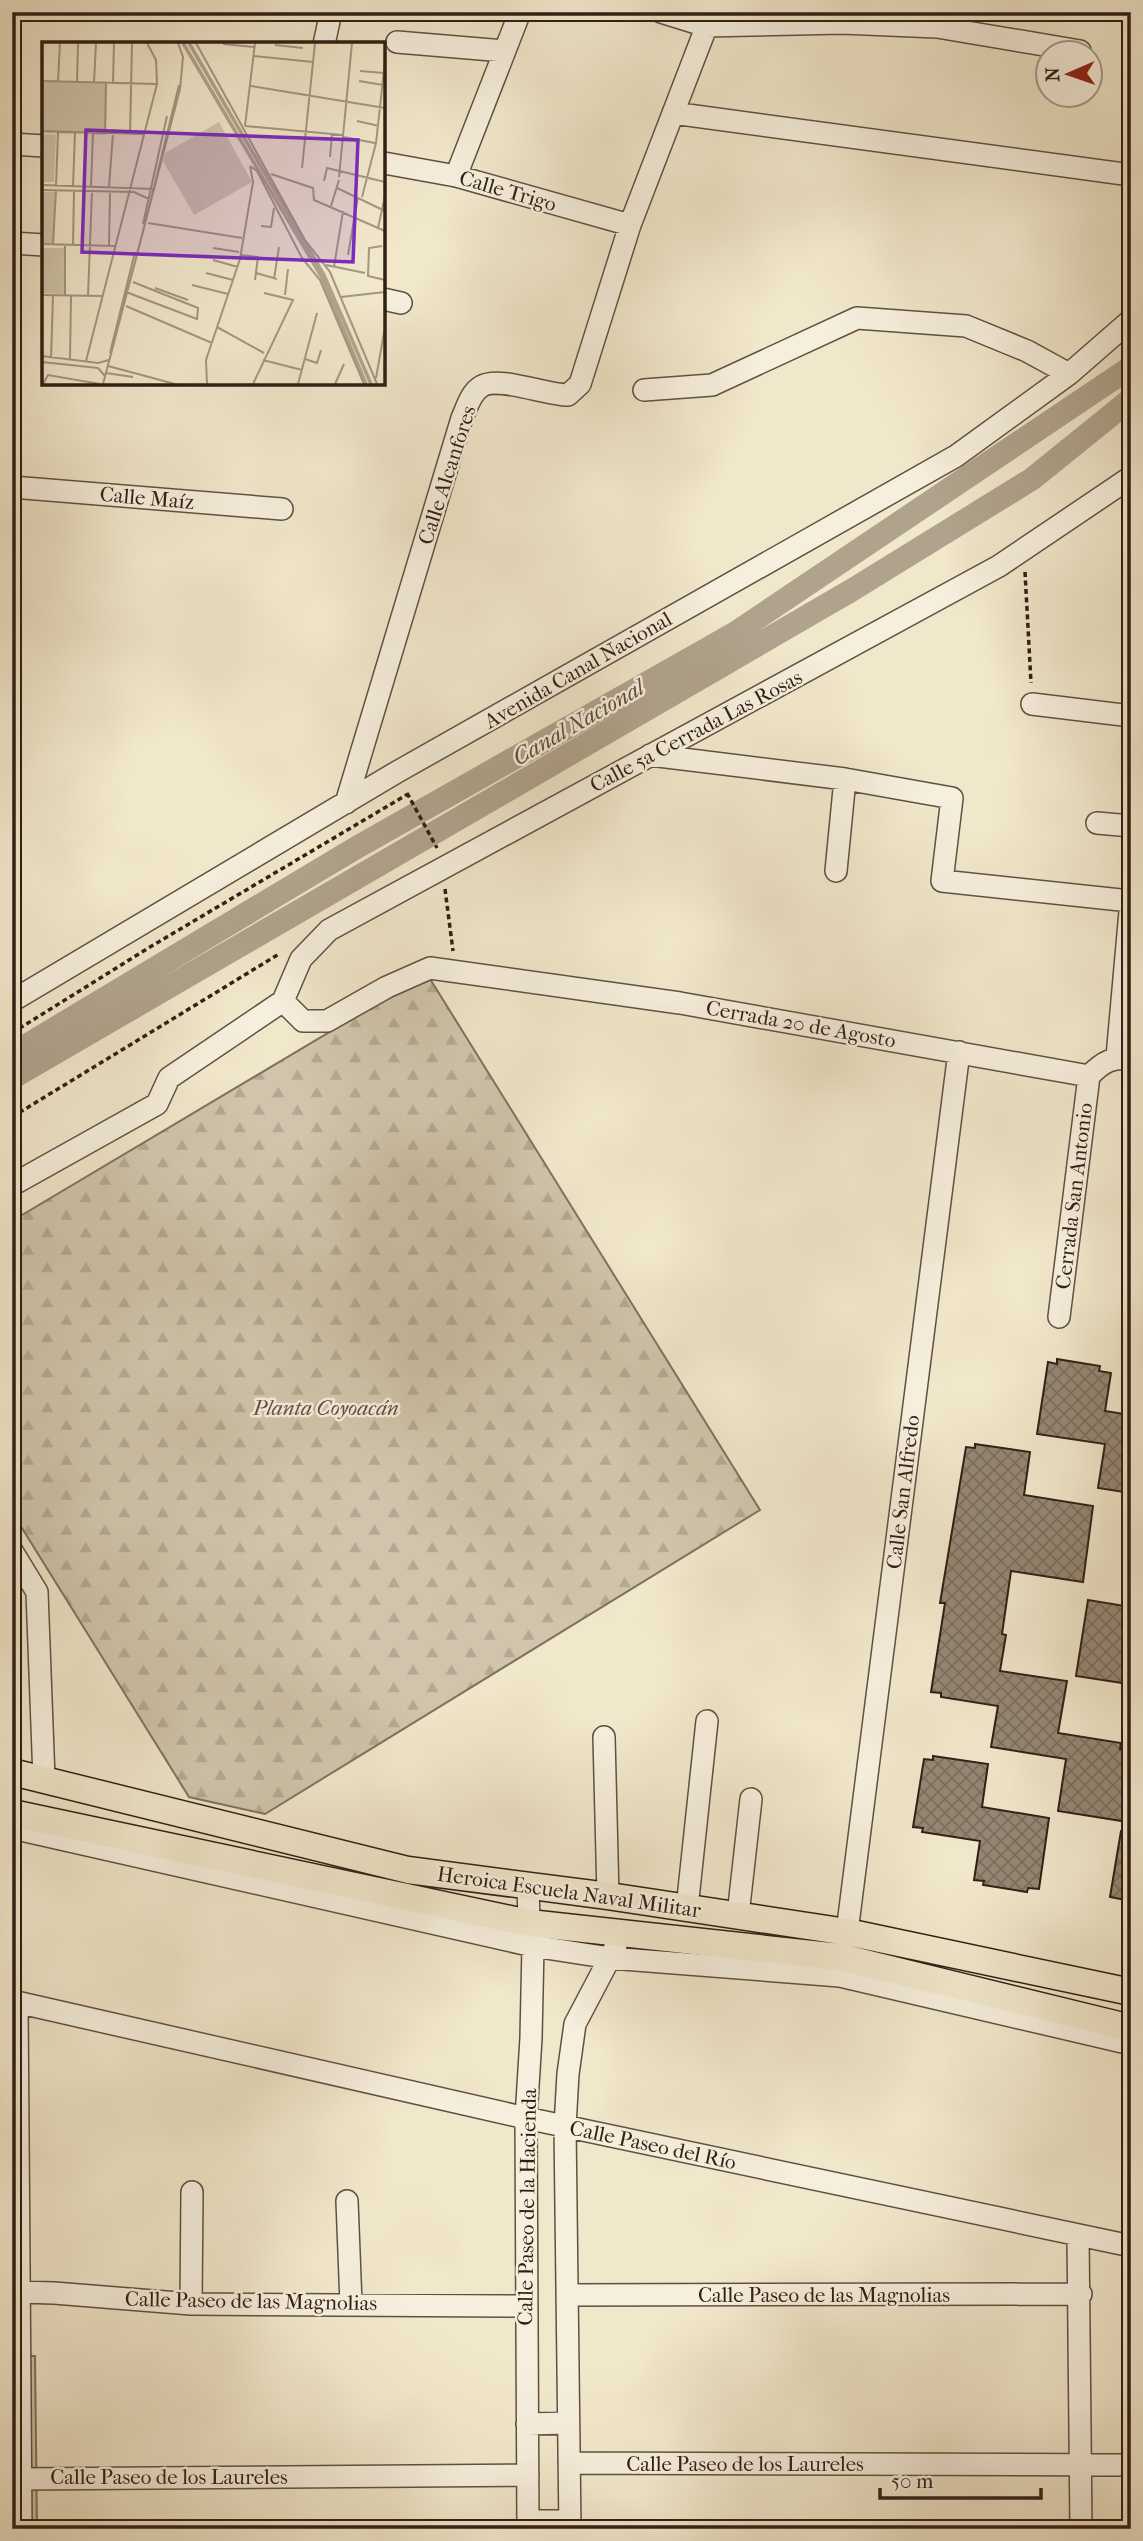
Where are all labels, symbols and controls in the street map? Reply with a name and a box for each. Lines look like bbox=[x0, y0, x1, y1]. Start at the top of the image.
north arrow bbox=[1034, 38, 1104, 108]
inset map bbox=[42, 42, 385, 385]
text: N bbox=[1042, 66, 1064, 82]
street label: Calle Trigo bbox=[457, 166, 559, 216]
street label: Calle Alcanfores bbox=[413, 402, 481, 547]
street label: Calle Maíz bbox=[99, 482, 195, 514]
street label: Avenida Canal Nacional bbox=[480, 606, 676, 734]
street label: Calle 5a Cerrada Las Rosas bbox=[586, 665, 806, 797]
water label: Canal Nacional bbox=[507, 673, 649, 771]
street label: Cerrada 20 de Agosto bbox=[704, 995, 898, 1053]
street label: Cerrada San Antonio bbox=[1051, 1101, 1097, 1291]
park label: Planta Coyoacán bbox=[252, 1396, 399, 1420]
street label: Calle San Alfredo bbox=[882, 1414, 924, 1570]
street label: Heroica Escuela Naval Militar bbox=[436, 1862, 702, 1922]
street label: Calle Paseo de la Hacienda bbox=[513, 2088, 541, 2326]
street label: Calle Paseo del Río bbox=[568, 2116, 738, 2174]
street label: Calle Paseo de las Magnolias bbox=[698, 2283, 950, 2307]
street label: Calle Paseo de las Magnolias bbox=[125, 2287, 377, 2315]
street label: Calle Paseo de los Laureles bbox=[626, 2452, 864, 2476]
scale bar bbox=[880, 2457, 1042, 2501]
street label: Calle Paseo de los Laureles bbox=[50, 2465, 288, 2489]
text: 50 m bbox=[891, 2469, 934, 2493]

